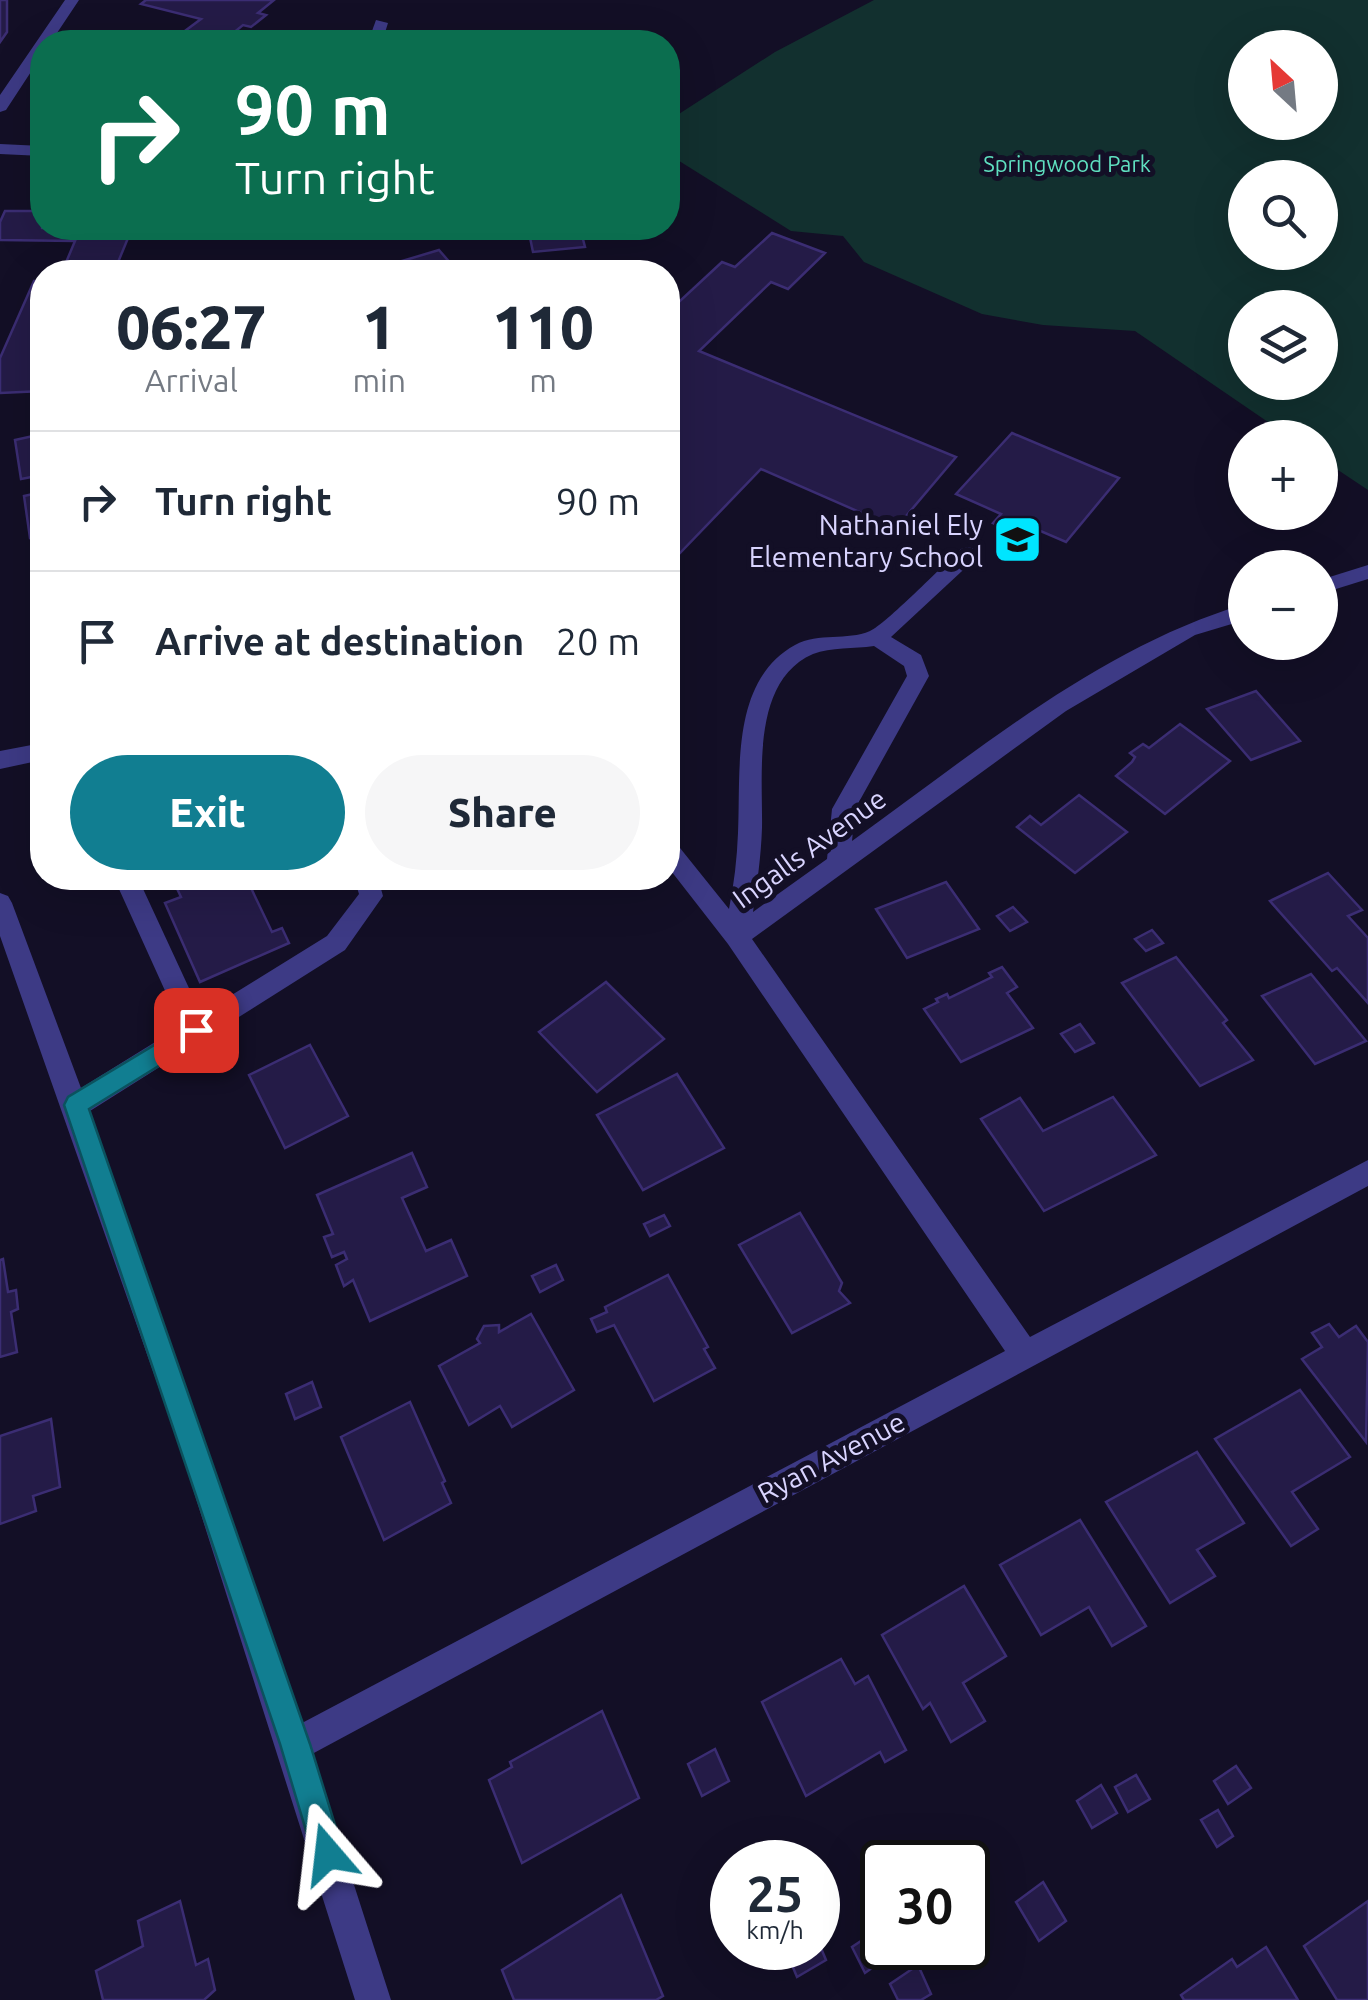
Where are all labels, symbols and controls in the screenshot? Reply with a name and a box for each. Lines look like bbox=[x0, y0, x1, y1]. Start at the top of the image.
north arrow bbox=[1228, 30, 1338, 140]
map controls bbox=[1228, 30, 1338, 660]
icon: right bbox=[70, 70, 200, 200]
text: 90 m bbox=[235, 70, 391, 148]
park label: Springwood Park bbox=[983, 151, 1151, 176]
text: Turn right bbox=[235, 152, 435, 203]
button: search bbox=[1228, 160, 1338, 270]
button: layers bbox=[1228, 290, 1338, 400]
text: 06:27 bbox=[116, 293, 266, 360]
text: 1 bbox=[362, 293, 396, 360]
text: 110 bbox=[492, 293, 594, 360]
text: Arrival bbox=[145, 362, 238, 398]
text: min bbox=[352, 362, 406, 398]
text: m bbox=[529, 362, 557, 398]
button: + bbox=[1228, 420, 1338, 530]
icon: right bbox=[70, 474, 125, 529]
text: Turn right bbox=[155, 480, 332, 522]
text: 90 m bbox=[556, 480, 640, 522]
place label: Nathaniel Ely Elementary School bbox=[749, 509, 983, 572]
school or university icon: Nathaniel Ely Elementary School bbox=[992, 514, 1044, 566]
button: − bbox=[1228, 550, 1338, 660]
icon: arrive bbox=[70, 614, 125, 669]
text: Arrive at destination bbox=[155, 620, 524, 662]
text: 20 m bbox=[556, 620, 640, 662]
button: Exit bbox=[70, 755, 345, 870]
button: Share bbox=[365, 755, 640, 870]
street label: Ingalls Avenue bbox=[727, 782, 891, 914]
pin bbox=[154, 988, 239, 1073]
icon: arrive bbox=[169, 1003, 224, 1058]
street label: Ryan Avenue bbox=[752, 1405, 910, 1509]
position arrow bbox=[276, 1802, 380, 1906]
speed limit sign: 30 bbox=[860, 1840, 990, 1970]
text: 25 bbox=[747, 1865, 803, 1921]
text: km/h bbox=[746, 1916, 804, 1944]

